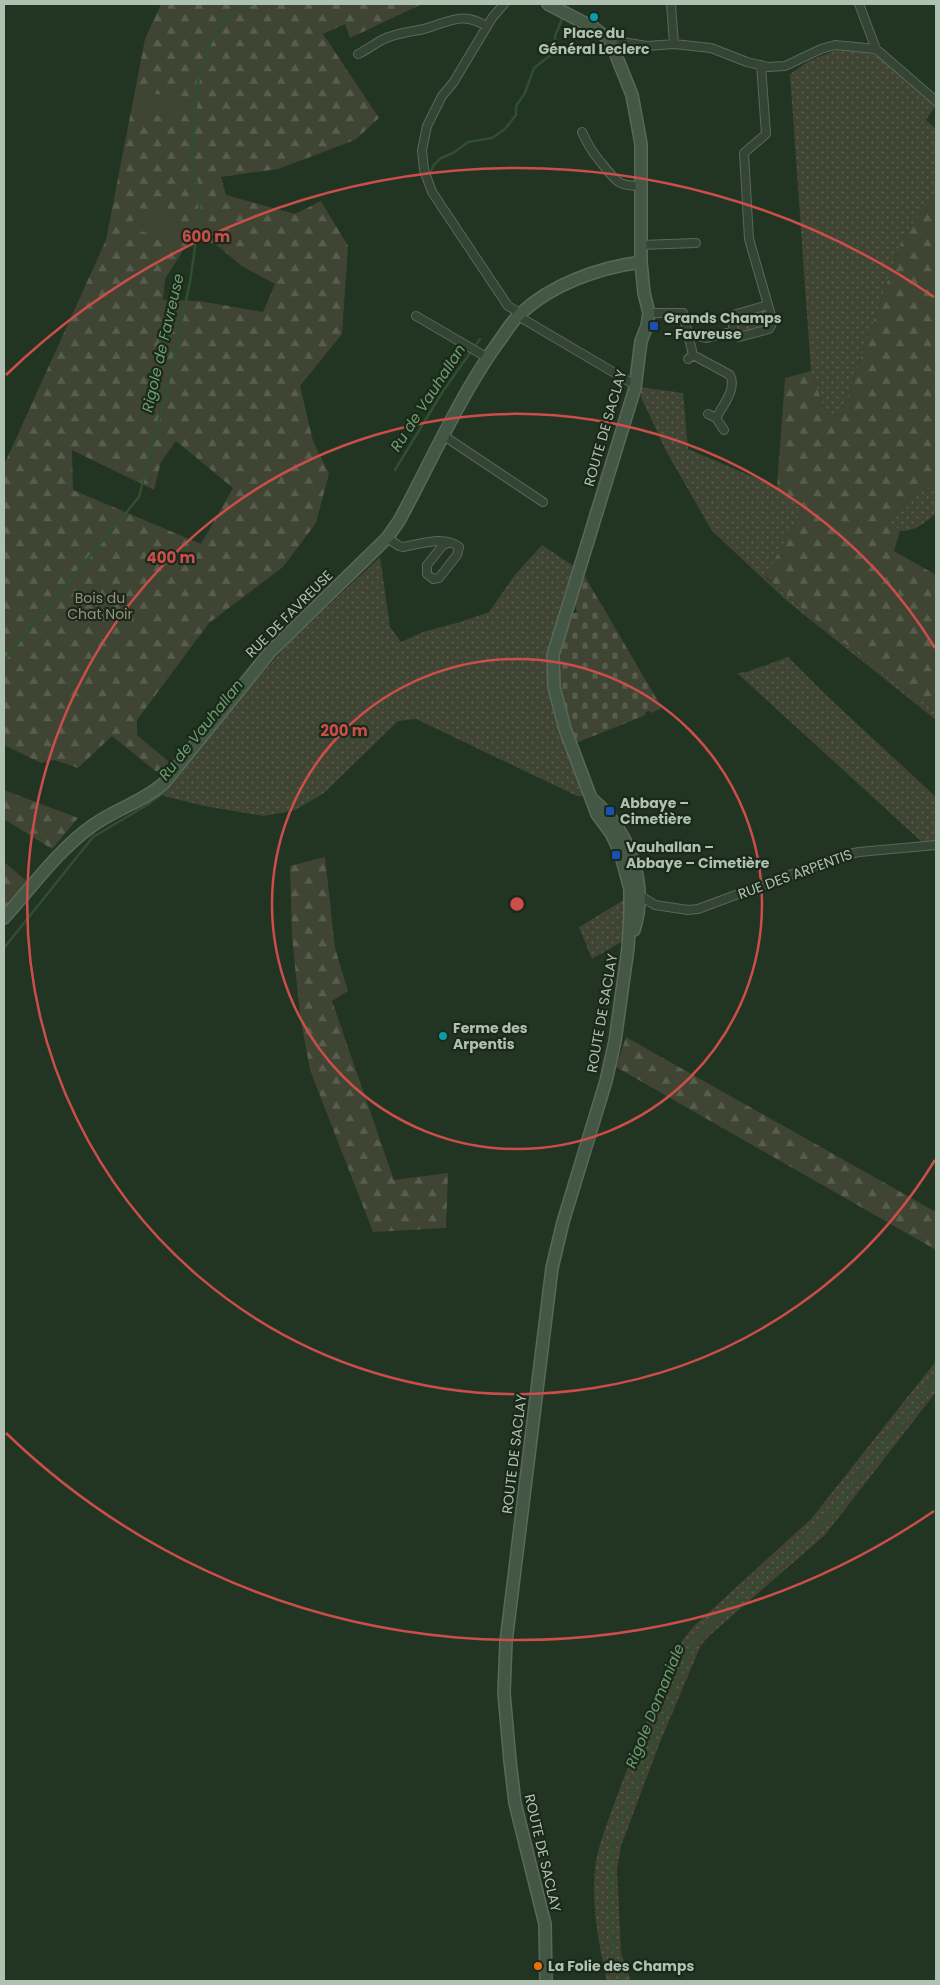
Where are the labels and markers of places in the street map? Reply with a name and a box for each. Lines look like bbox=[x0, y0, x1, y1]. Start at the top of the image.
marker: Place du Général Leclerc bbox=[588, 11, 600, 23]
place label: Place du Général Leclerc bbox=[539, 23, 650, 59]
place label: Grands Champs - Favreuse bbox=[664, 308, 782, 344]
marker: Grands Champs - Favreuse bbox=[648, 320, 660, 332]
place label: Abbaye – Cimetière bbox=[620, 793, 692, 829]
marker: Abbaye – Cimetière bbox=[604, 805, 616, 817]
place label: Vauhallan – Abbaye – Cimetière bbox=[626, 837, 770, 873]
marker: Vauhallan – Abbaye – Cimetière bbox=[610, 849, 622, 861]
centre of rings bbox=[508, 895, 526, 913]
place label: Ferme des Arpentis bbox=[453, 1018, 528, 1054]
marker: Ferme des Arpentis bbox=[437, 1030, 449, 1042]
place label: La Folie des Champs bbox=[548, 1956, 694, 1976]
marker: La Folie des Champs bbox=[532, 1960, 544, 1972]

